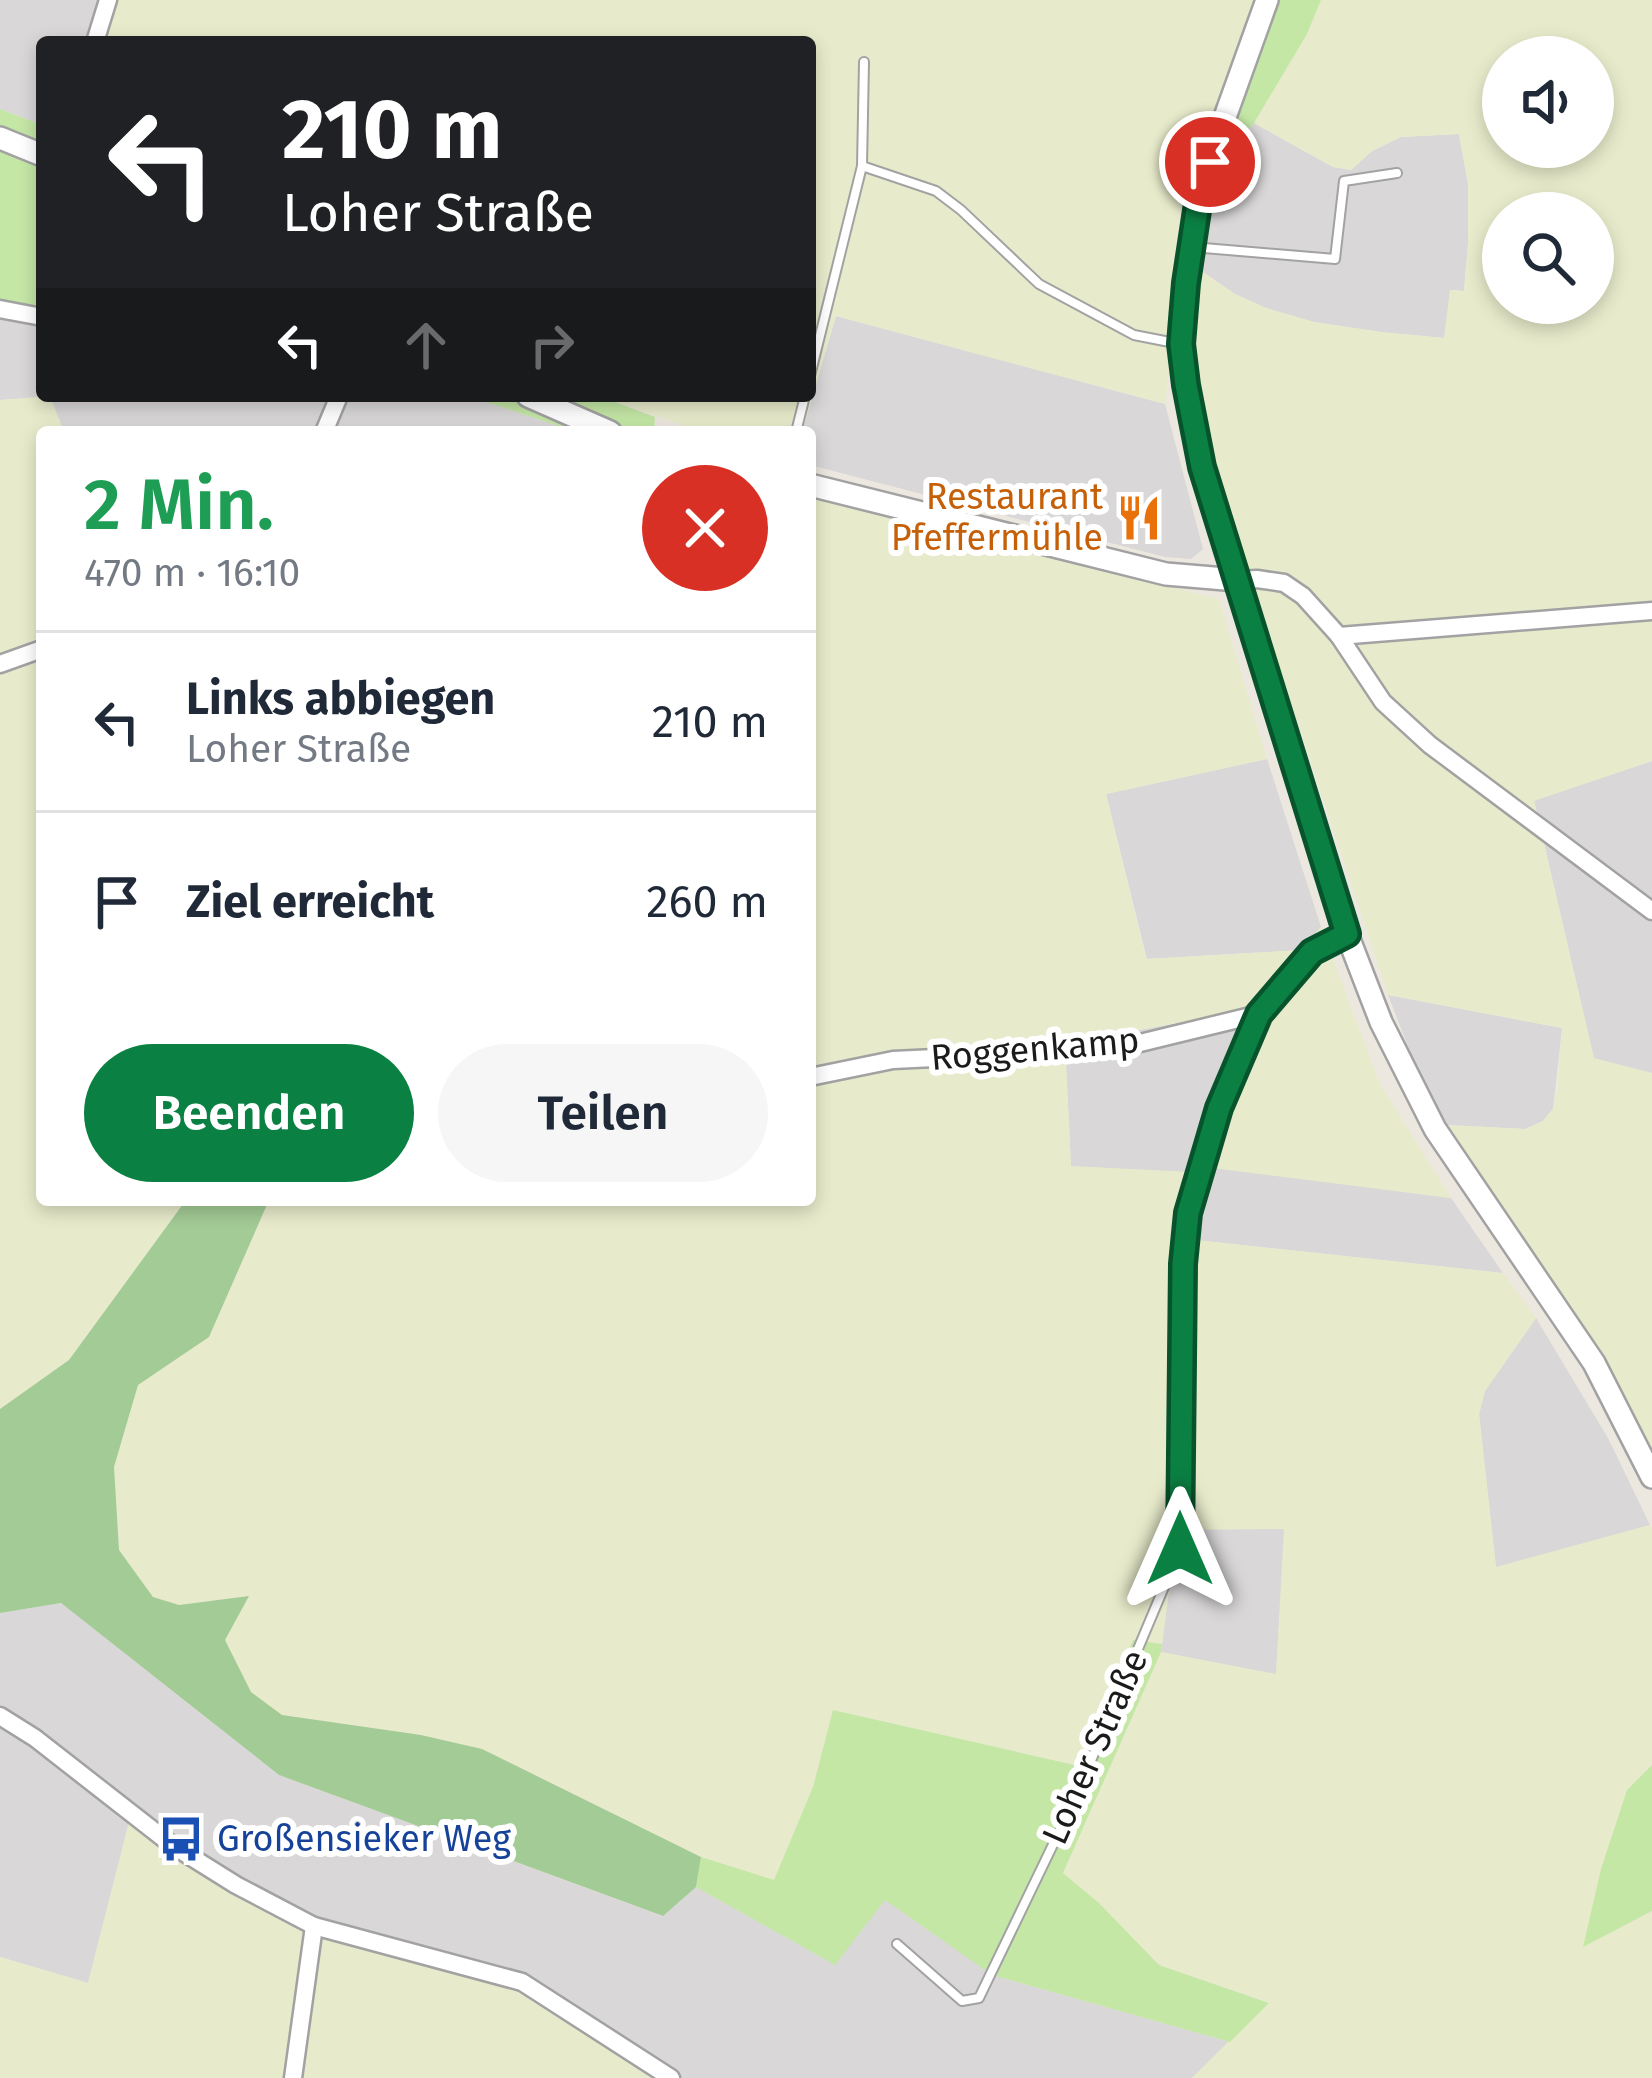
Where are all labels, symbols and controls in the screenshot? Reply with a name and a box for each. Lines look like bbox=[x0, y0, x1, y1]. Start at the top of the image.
map controls bbox=[1482, 36, 1614, 324]
button: sound bbox=[1482, 36, 1614, 168]
text: 210 m bbox=[282, 79, 503, 180]
icon: left bbox=[84, 84, 240, 240]
pin bbox=[1159, 111, 1261, 213]
icon: arrive bbox=[1177, 129, 1243, 195]
text: Loher Straße bbox=[282, 181, 594, 245]
button: search bbox=[1482, 192, 1614, 324]
icon: left bbox=[267, 312, 333, 378]
icon: ahead bbox=[393, 312, 459, 378]
icon: right bbox=[519, 312, 585, 378]
text: 2 Min. bbox=[84, 462, 274, 548]
button: close bbox=[642, 465, 768, 591]
place label: Restaurant Pfeffermühle bbox=[891, 475, 1103, 560]
restaurant icon: Restaurant Pfeffermühle bbox=[1114, 493, 1164, 543]
text: 470 m · 16:10 bbox=[84, 550, 300, 596]
text: Links abbiegen bbox=[186, 672, 495, 726]
icon: left bbox=[84, 689, 150, 755]
text: 210 m bbox=[652, 695, 768, 749]
text: Loher Straße bbox=[186, 726, 411, 772]
icon: arrive bbox=[84, 869, 150, 935]
text: Ziel erreicht bbox=[186, 875, 434, 929]
text: 260 m bbox=[646, 875, 768, 929]
street label: Roggenkamp bbox=[929, 1018, 1141, 1080]
button: Beenden bbox=[84, 1044, 414, 1182]
button: Teilen bbox=[438, 1044, 768, 1182]
position arrow bbox=[1117, 1486, 1243, 1612]
street label: Loher Straße bbox=[1033, 1643, 1157, 1851]
bus stop icon: Großensieker Weg bbox=[156, 1814, 206, 1864]
place label: Großensieker Weg bbox=[217, 1817, 511, 1861]

